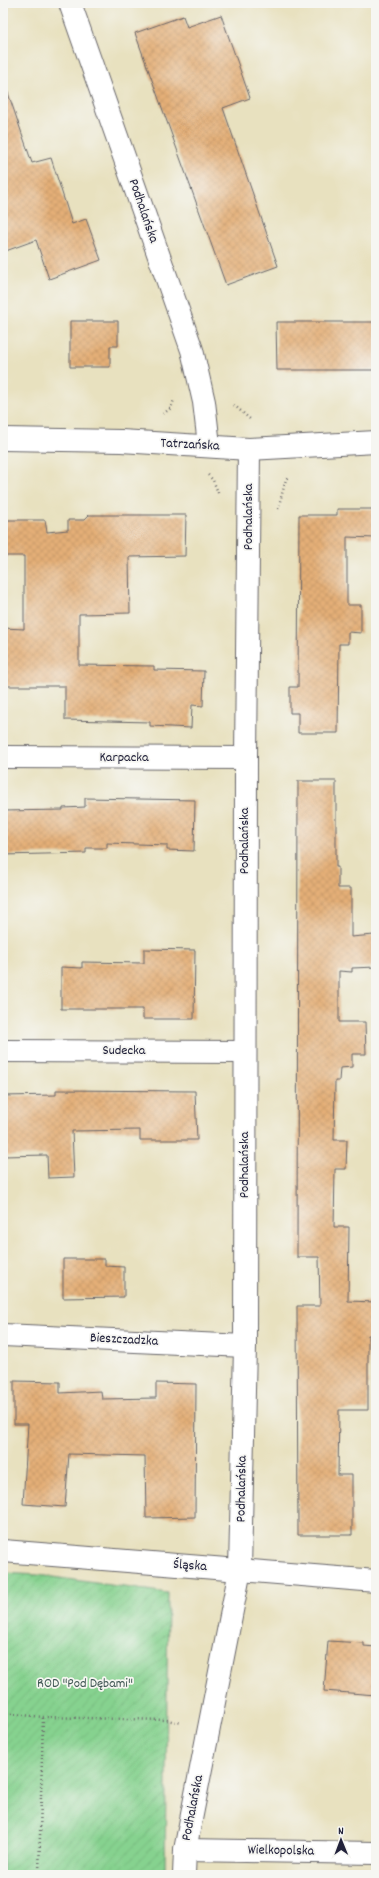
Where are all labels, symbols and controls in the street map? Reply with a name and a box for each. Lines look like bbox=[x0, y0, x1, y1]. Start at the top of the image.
street label: Podhalańska bbox=[123, 176, 163, 246]
street label: Tatrzańska bbox=[160, 433, 220, 457]
street label: Podhalańska bbox=[239, 483, 259, 550]
street label: Karpacka bbox=[99, 748, 149, 768]
street label: Podhalańska bbox=[235, 807, 255, 874]
street label: Sudecka bbox=[103, 1041, 146, 1061]
street label: Podhalańska bbox=[235, 1131, 255, 1198]
street label: Bieszczadzka bbox=[89, 1328, 159, 1352]
street label: Podhalańska bbox=[231, 1455, 253, 1523]
street label: Śląska bbox=[173, 1555, 208, 1577]
park label: ROD "Pod Dębami" bbox=[37, 1674, 133, 1694]
street label: Podhalańska bbox=[177, 1773, 209, 1843]
north arrow bbox=[321, 1820, 361, 1860]
text: N bbox=[338, 1824, 344, 1840]
street label: Wielkopolska bbox=[248, 1840, 315, 1862]

